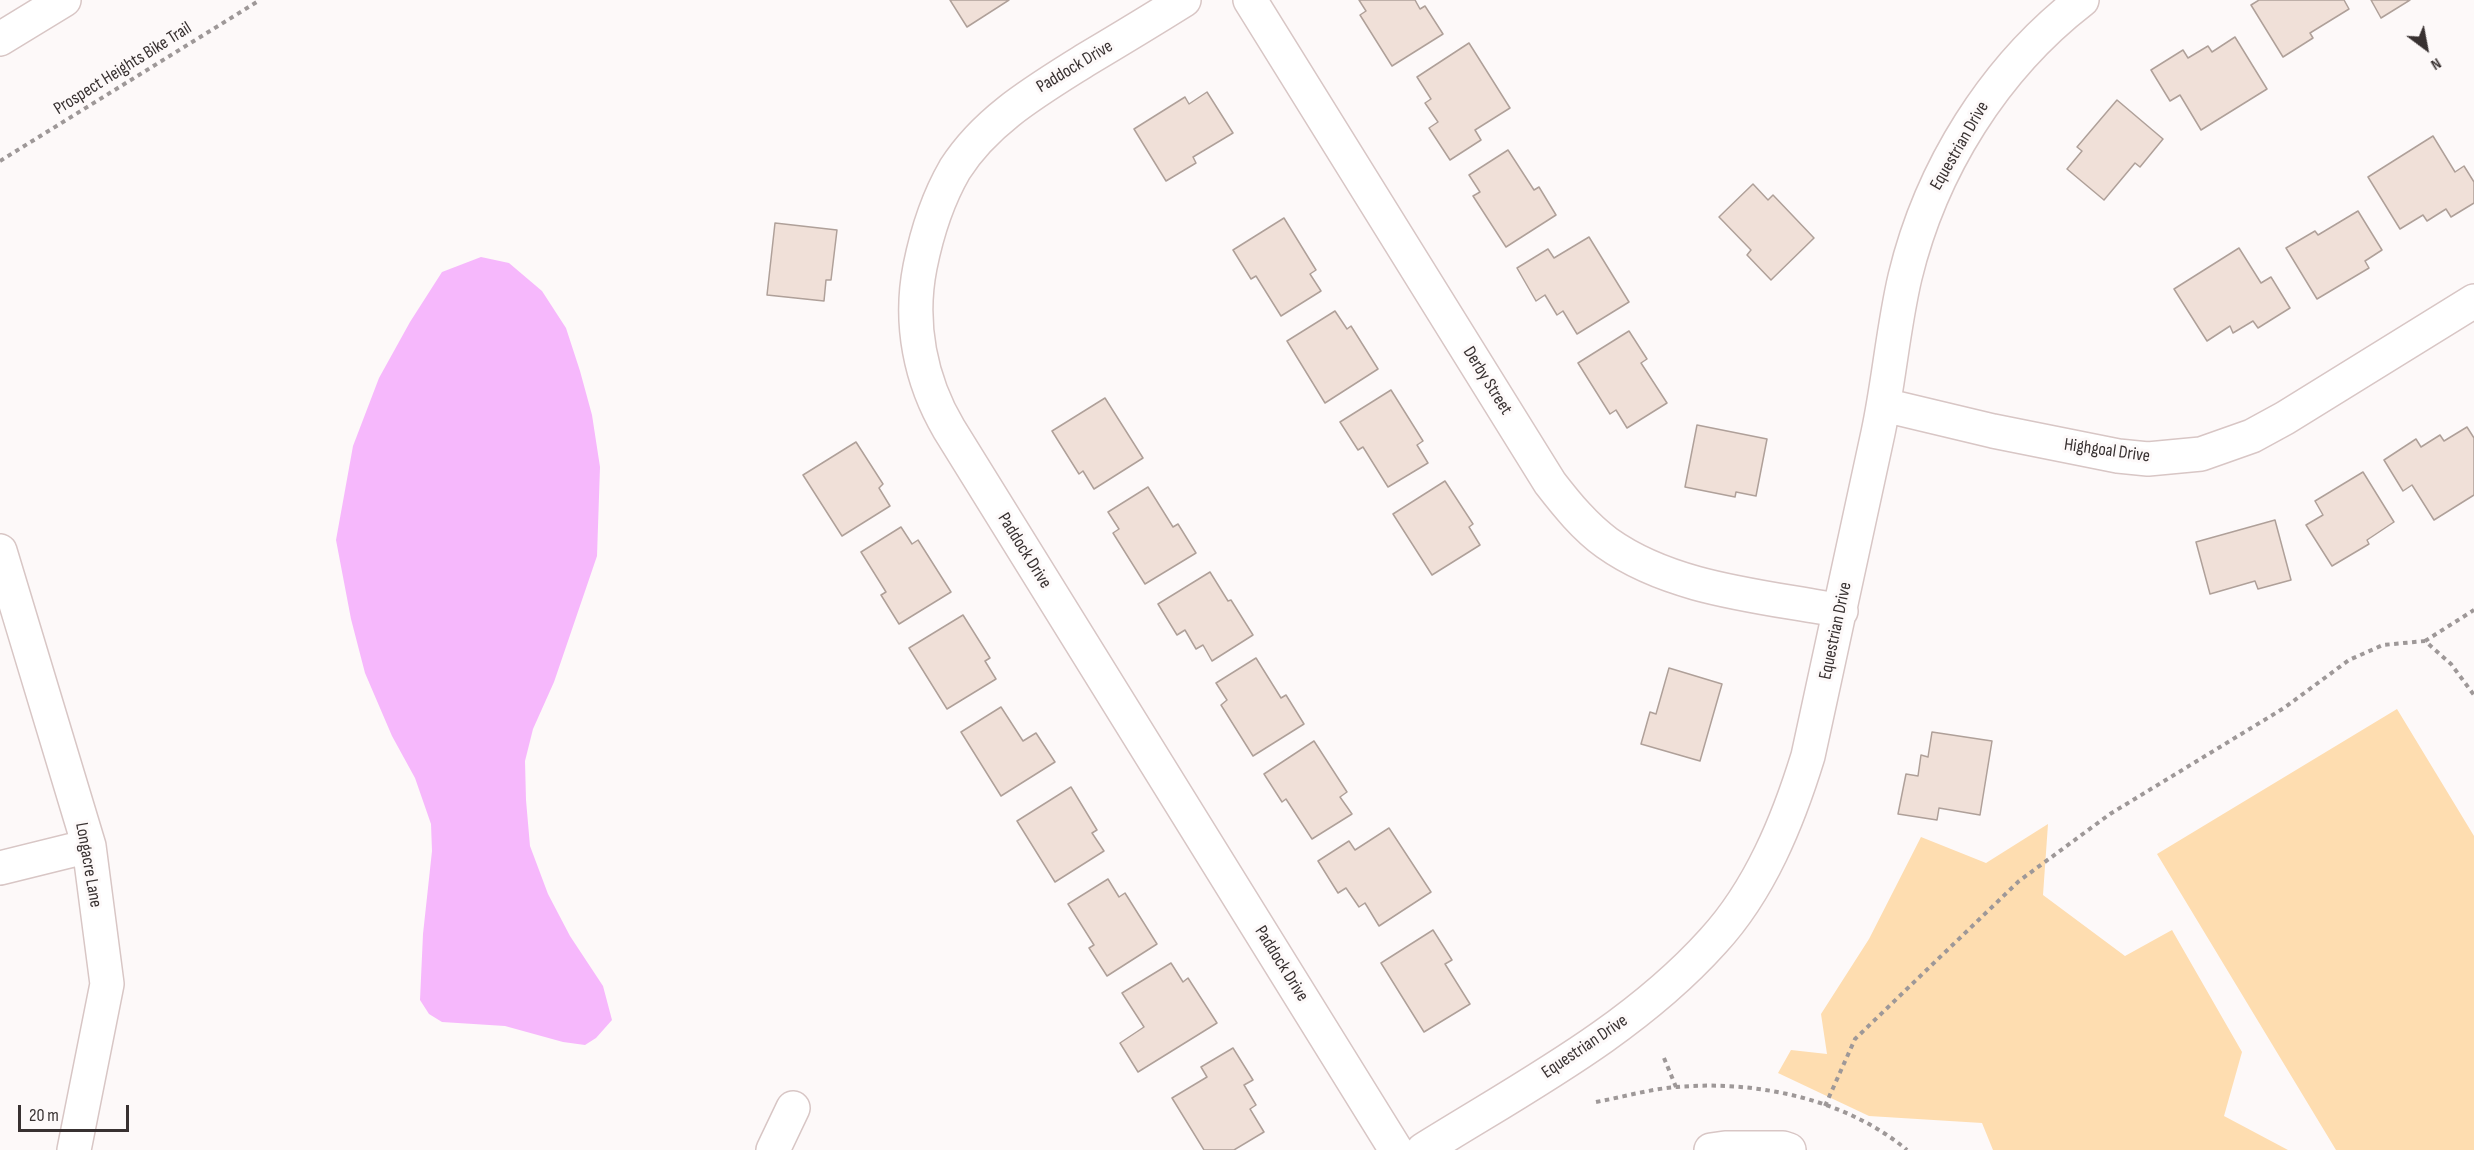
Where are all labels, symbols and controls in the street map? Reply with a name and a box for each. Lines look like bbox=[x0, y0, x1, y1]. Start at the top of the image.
street label: Prospect Heights Bike Trail bbox=[50, 18, 196, 120]
north arrow bbox=[2396, 18, 2456, 78]
street label: Paddock Drive bbox=[1033, 36, 1117, 98]
text: N bbox=[2427, 53, 2444, 74]
street label: Equestrian Drive bbox=[1926, 98, 1994, 194]
street label: Derby Street bbox=[1458, 343, 1516, 419]
street label: Highgoal Drive bbox=[2063, 434, 2151, 468]
street label: Paddock Drive bbox=[992, 509, 1056, 593]
street label: Equestrian Drive bbox=[1815, 580, 1857, 682]
street label: Longacre Lane bbox=[70, 821, 106, 909]
street label: Paddock Drive bbox=[1249, 922, 1313, 1006]
street label: Equestrian Drive bbox=[1538, 1010, 1632, 1084]
scale bar bbox=[21, 1093, 132, 1131]
text: 20 m bbox=[29, 1105, 59, 1126]

